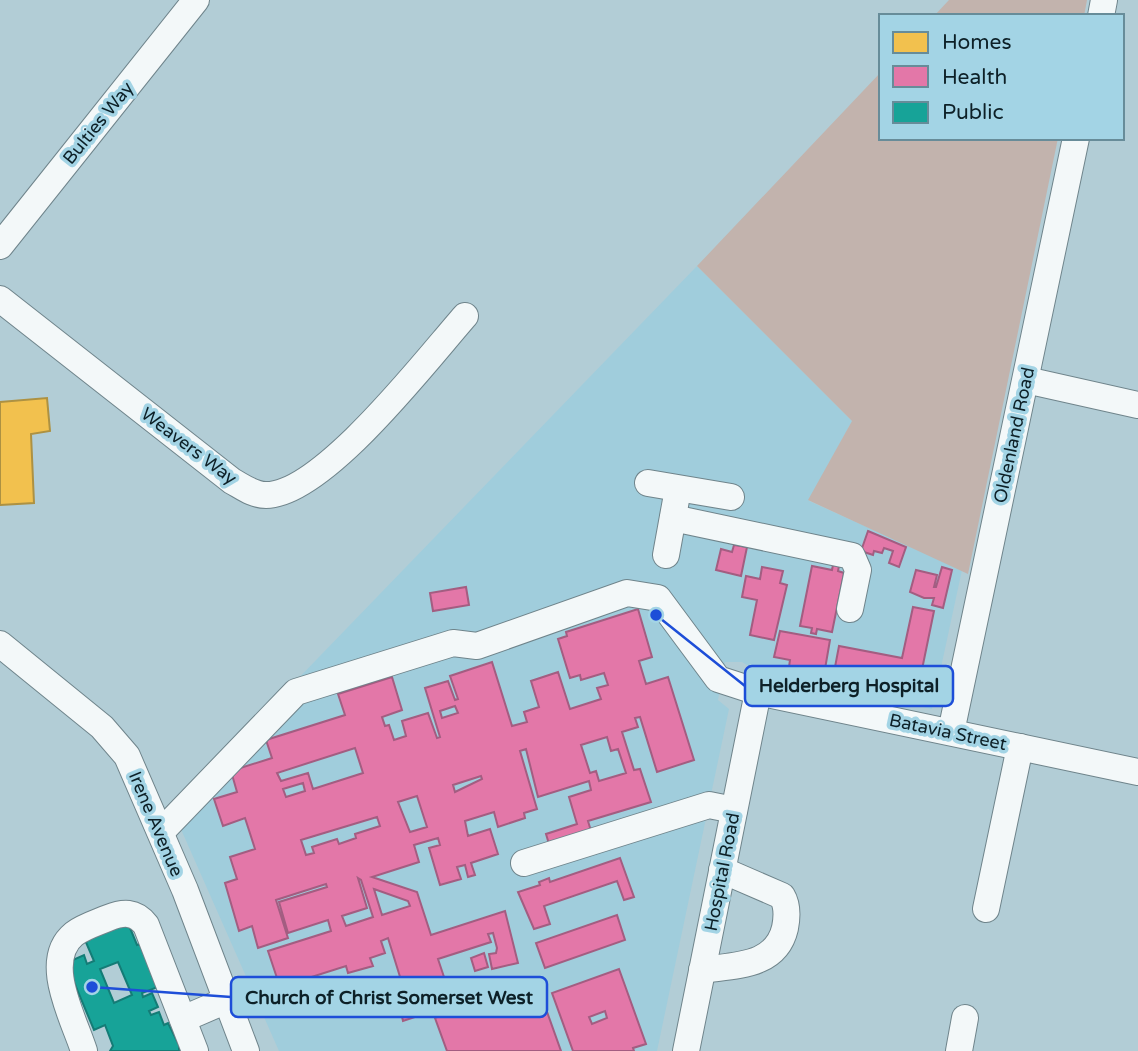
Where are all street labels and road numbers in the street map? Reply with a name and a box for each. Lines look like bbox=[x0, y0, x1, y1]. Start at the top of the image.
street label: Bulties Way bbox=[58, 77, 138, 169]
street label: Oldenland Road bbox=[989, 365, 1039, 505]
street label: Weavers Way bbox=[137, 403, 242, 489]
street label: Batavia Street bbox=[887, 709, 1009, 755]
street label: Irene Avenue bbox=[124, 768, 188, 880]
street label: Hospital Road bbox=[700, 811, 744, 933]

